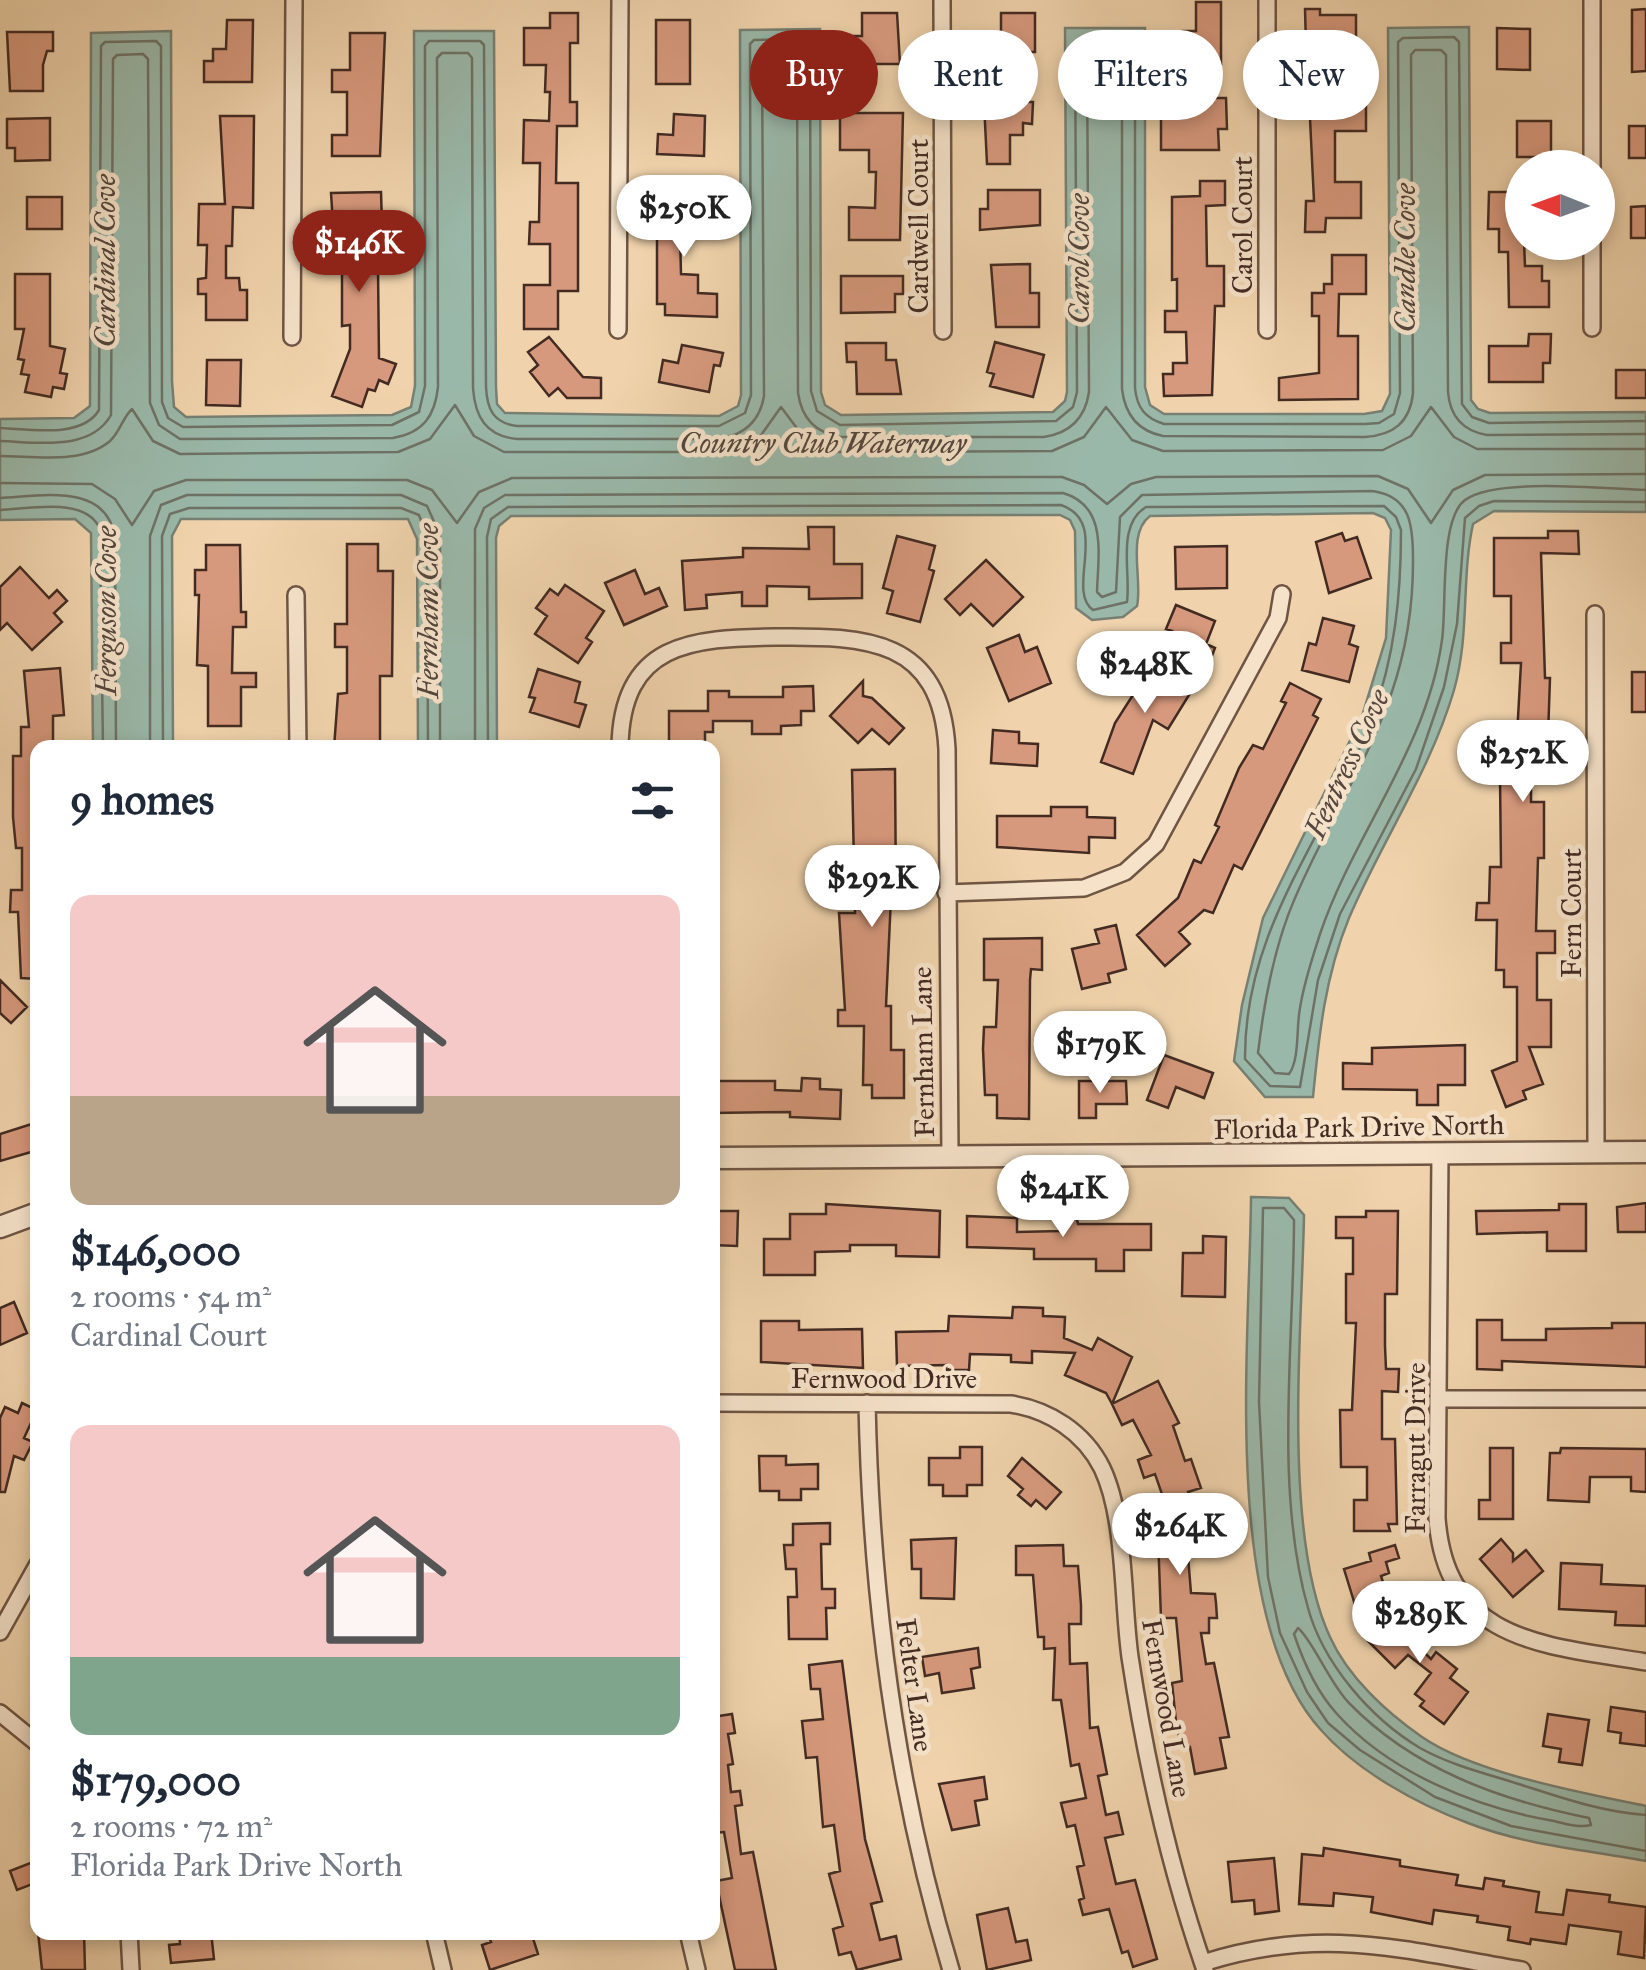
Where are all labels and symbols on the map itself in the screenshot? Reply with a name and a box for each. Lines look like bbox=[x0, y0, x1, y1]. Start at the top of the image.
street label: Cardwell Court bbox=[901, 138, 936, 313]
north arrow bbox=[1505, 150, 1615, 260]
street label: Carol Court bbox=[1225, 156, 1260, 294]
water label: Cardinal Cove bbox=[87, 174, 123, 348]
pin: $250K bbox=[614, 175, 754, 260]
water label: Candle Cove bbox=[1387, 183, 1423, 333]
water label: Carol Cove bbox=[1061, 193, 1097, 324]
pin: $146K bbox=[289, 210, 429, 295]
water label: Country Club Waterway bbox=[680, 425, 968, 461]
water label: Fernham Cove bbox=[410, 522, 446, 700]
water label: Ferguson Cove bbox=[88, 525, 124, 697]
pin: $248K bbox=[1075, 631, 1215, 716]
water label: Fentress Cove bbox=[1296, 683, 1398, 845]
pin: $252K bbox=[1453, 720, 1593, 805]
pin: $292K bbox=[802, 845, 942, 930]
street label: Fern Court bbox=[1554, 848, 1589, 978]
street label: Fernham Lane bbox=[904, 966, 942, 1138]
pin: $179K bbox=[1030, 1011, 1170, 1096]
street label: Florida Park Drive North bbox=[1213, 1107, 1505, 1147]
pin: $241K bbox=[993, 1155, 1133, 1240]
street label: Fernwood Drive bbox=[791, 1361, 977, 1396]
street label: Farragut Drive bbox=[1398, 1362, 1433, 1534]
pin: $264K bbox=[1110, 1493, 1250, 1578]
pin: $289K bbox=[1350, 1581, 1490, 1666]
street label: Felter Lane bbox=[888, 1616, 942, 1754]
street label: Fernwood Lane bbox=[1134, 1616, 1200, 1800]

